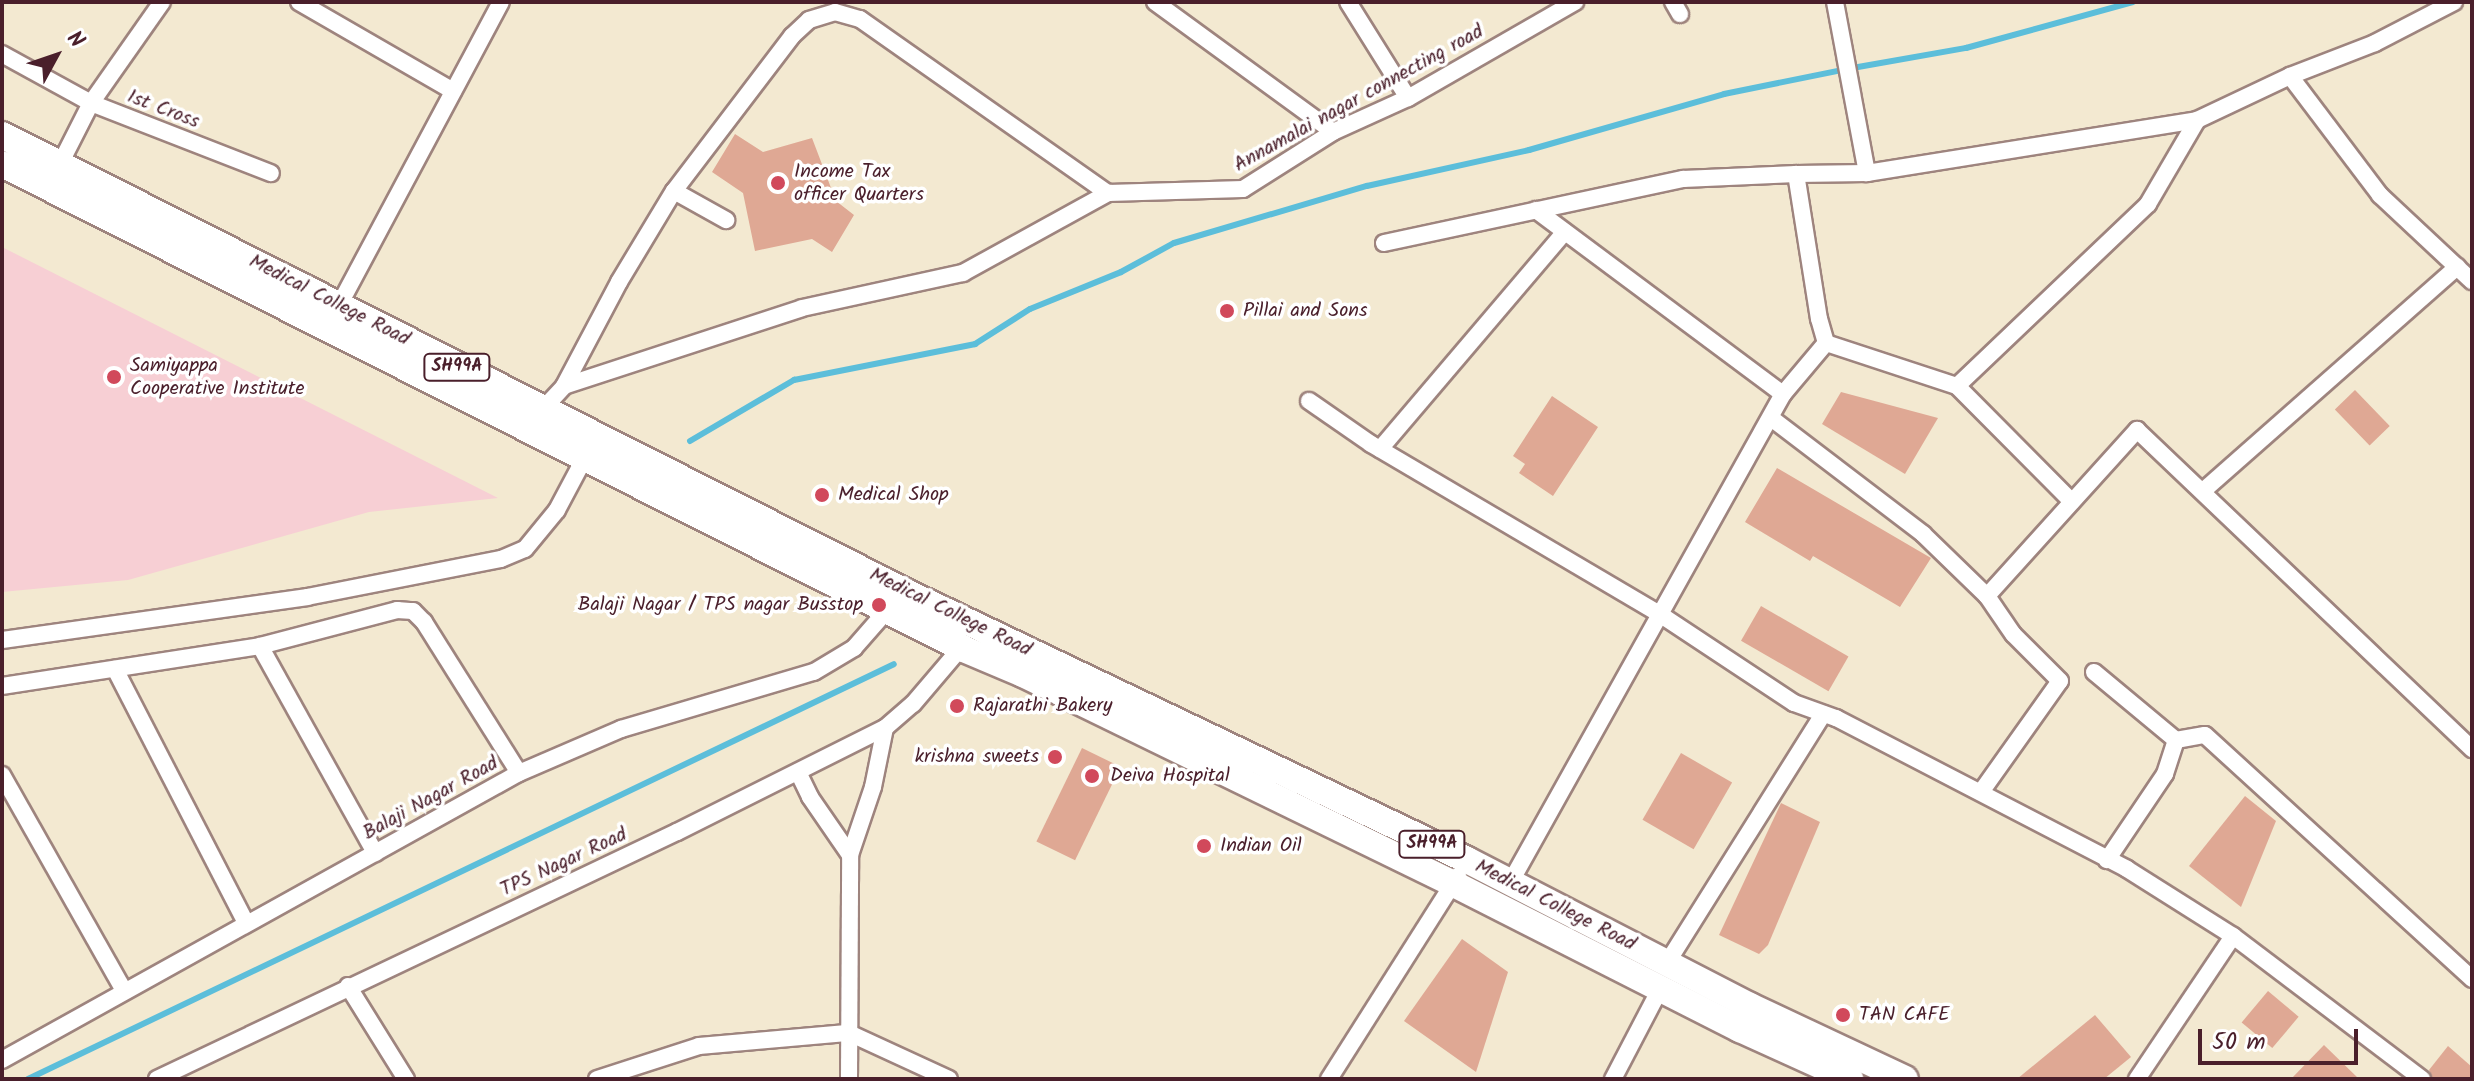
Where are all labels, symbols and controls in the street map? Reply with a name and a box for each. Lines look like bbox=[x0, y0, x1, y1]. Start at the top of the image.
north arrow bbox=[16, 16, 96, 96]
street label: Annamalai nagar connecting road bbox=[1230, 20, 1488, 178]
text: N bbox=[57, 24, 93, 57]
street label: 1st Cross bbox=[124, 85, 202, 135]
place label: Income Tax officer Quarters bbox=[794, 160, 924, 207]
marker: Income Tax officer Quarters bbox=[769, 174, 787, 192]
street label: Medical College Road bbox=[245, 250, 413, 352]
place label: Pillai and Sons bbox=[1243, 299, 1367, 323]
marker: Pillai and Sons bbox=[1218, 302, 1236, 320]
road number: SH99A bbox=[423, 353, 491, 381]
place label: Samiyappa Cooperative Institute bbox=[130, 354, 305, 401]
marker: Samiyappa Cooperative Institute bbox=[105, 368, 123, 386]
place label: Medical Shop bbox=[838, 483, 949, 507]
marker: Medical Shop bbox=[813, 486, 831, 504]
street label: Medical College Road bbox=[865, 563, 1035, 663]
place label: Balaji Nagar / TPS nagar Busstop bbox=[578, 593, 863, 617]
marker: Balaji Nagar / TPS nagar Busstop bbox=[870, 596, 888, 614]
place label: Rajarathi Bakery bbox=[973, 694, 1112, 718]
marker: Rajarathi Bakery bbox=[948, 697, 966, 715]
place label: krishna sweets bbox=[915, 745, 1039, 769]
marker: krishna sweets bbox=[1046, 748, 1064, 766]
street label: Balaji Nagar Road bbox=[359, 752, 503, 846]
place label: Deiva Hospital bbox=[1110, 764, 1230, 788]
marker: Deiva Hospital bbox=[1081, 765, 1103, 787]
street label: TPS Nagar Road bbox=[497, 823, 631, 903]
road number: SH99A bbox=[1398, 830, 1466, 858]
place label: Indian Oil bbox=[1220, 834, 1302, 858]
marker: Indian Oil bbox=[1195, 837, 1213, 855]
street label: Medical College Road bbox=[1471, 855, 1639, 957]
place label: TAN CAFE bbox=[1859, 1003, 1950, 1027]
marker: TAN CAFE bbox=[1834, 1006, 1852, 1024]
scale bar bbox=[2202, 1013, 2362, 1063]
text: 50 m bbox=[2212, 1023, 2266, 1062]

